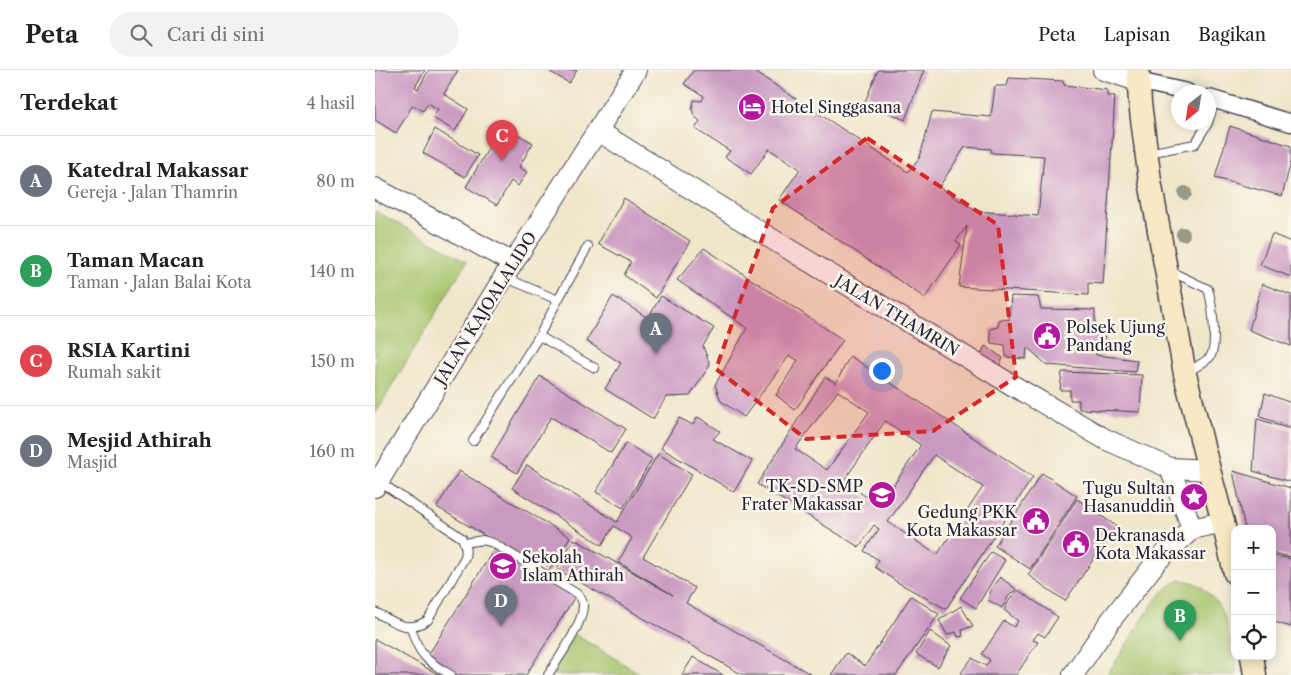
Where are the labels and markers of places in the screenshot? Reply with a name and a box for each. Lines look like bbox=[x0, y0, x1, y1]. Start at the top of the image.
hotel icon: Hotel Singgasana bbox=[737, 92, 767, 122]
place label: Hotel Singgasana bbox=[771, 97, 902, 117]
pin: C bbox=[486, 120, 518, 161]
pin: A bbox=[640, 313, 672, 354]
place label: Polsek Ujung Pandang bbox=[1066, 317, 1165, 355]
public building icon: Polsek Ujung Pandang bbox=[1032, 321, 1062, 351]
place label: TK-SD-SMP Frater Makassar bbox=[741, 476, 863, 514]
place label: Tugu Sultan Hasanuddin bbox=[1083, 478, 1175, 516]
school or university icon: TK-SD-SMP Frater Makassar bbox=[867, 480, 897, 510]
place icon: Tugu Sultan Hasanuddin bbox=[1179, 482, 1209, 512]
place label: Gedung PKK Kota Makassar bbox=[906, 502, 1018, 540]
public building icon: Gedung PKK Kota Makassar bbox=[1021, 506, 1051, 536]
place label: Dekranasda Kota Makassar bbox=[1095, 525, 1206, 563]
public building icon: Dekranasda Kota Makassar bbox=[1061, 529, 1091, 559]
place label: Sekolah Islam Athirah bbox=[522, 547, 624, 585]
school or university icon: Sekolah Islam Athirah bbox=[488, 551, 518, 581]
pin: D bbox=[485, 585, 517, 626]
pin: B bbox=[1164, 600, 1196, 641]

